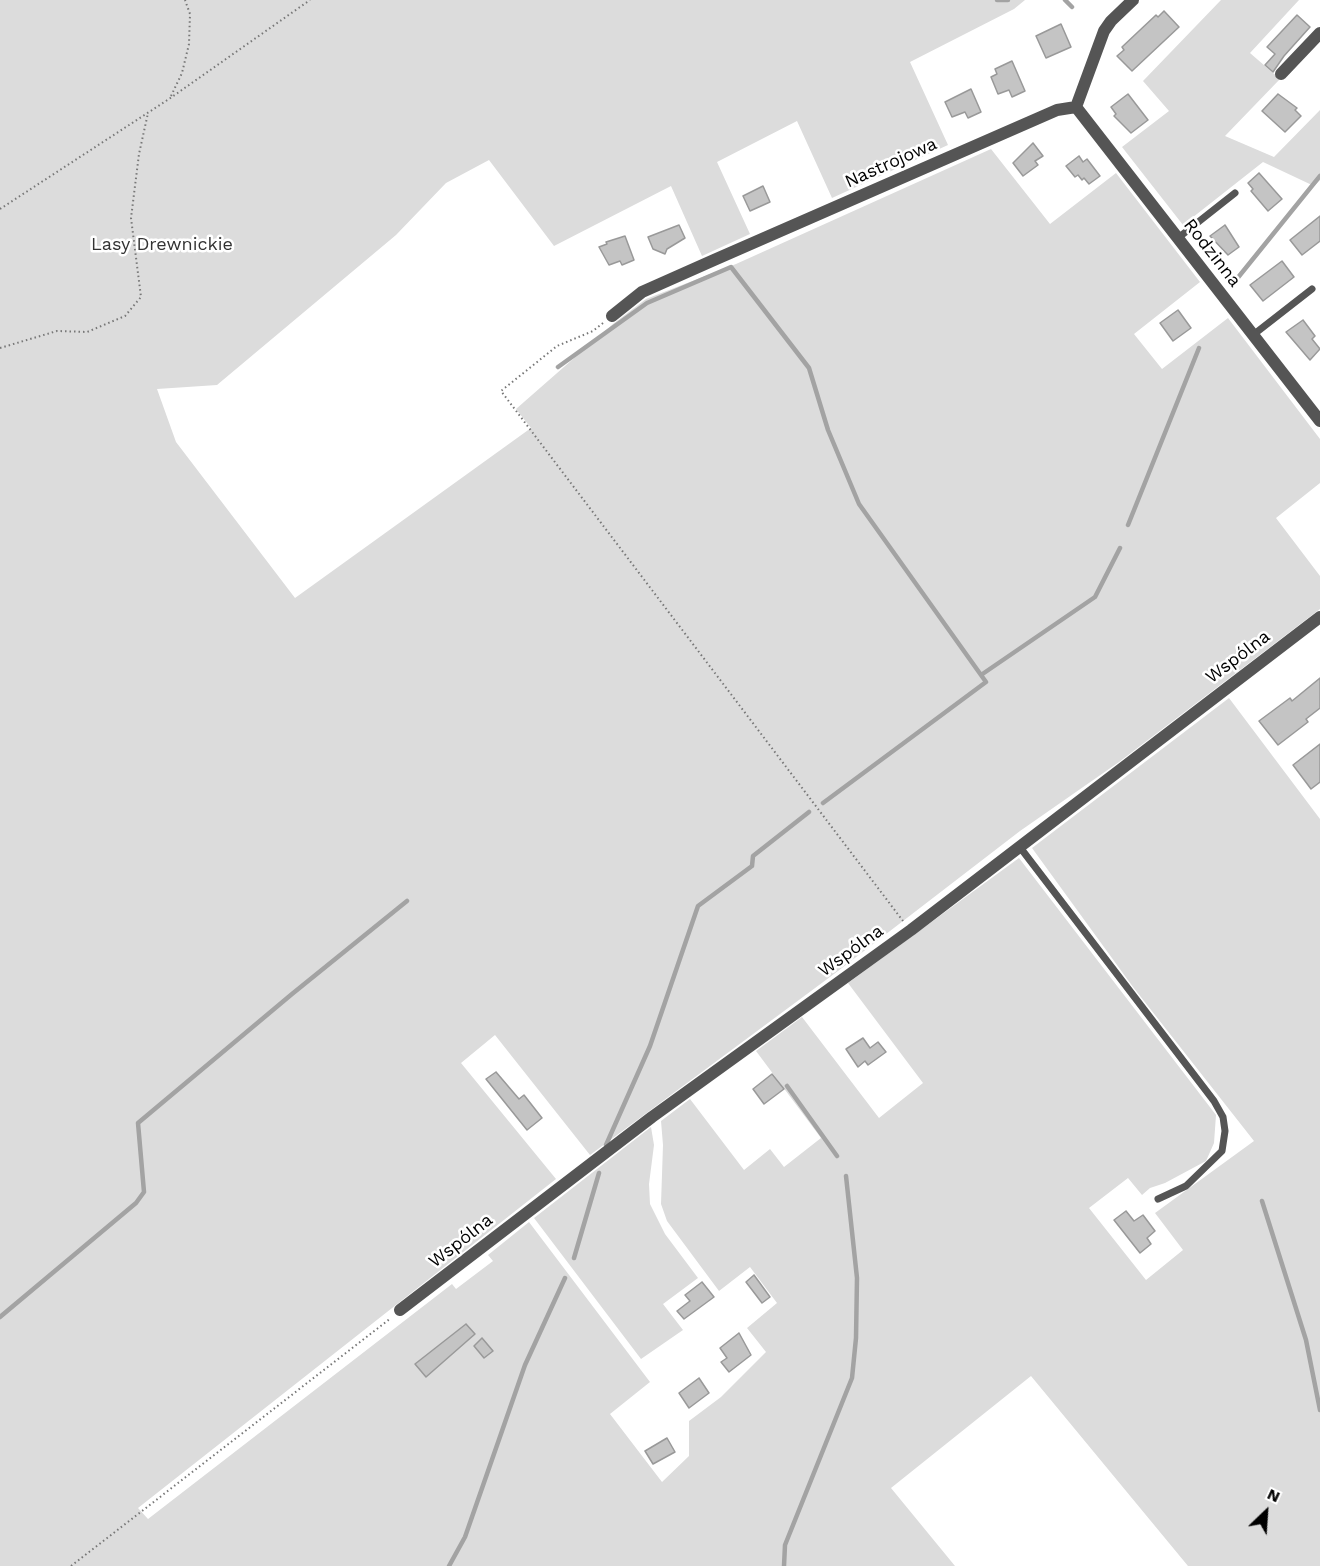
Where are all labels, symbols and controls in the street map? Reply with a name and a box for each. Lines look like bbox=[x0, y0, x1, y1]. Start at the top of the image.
street label: Nastrojowa bbox=[842, 133, 940, 193]
street label: Rodzinna bbox=[1179, 215, 1245, 291]
park label: Lasy Drewnickie bbox=[91, 234, 233, 256]
street label: Wspólna bbox=[1201, 626, 1275, 688]
street label: Wspólna bbox=[814, 920, 888, 982]
street label: Wspólna bbox=[425, 1209, 497, 1273]
north arrow bbox=[1236, 1482, 1296, 1542]
text: N bbox=[1264, 1484, 1283, 1506]

